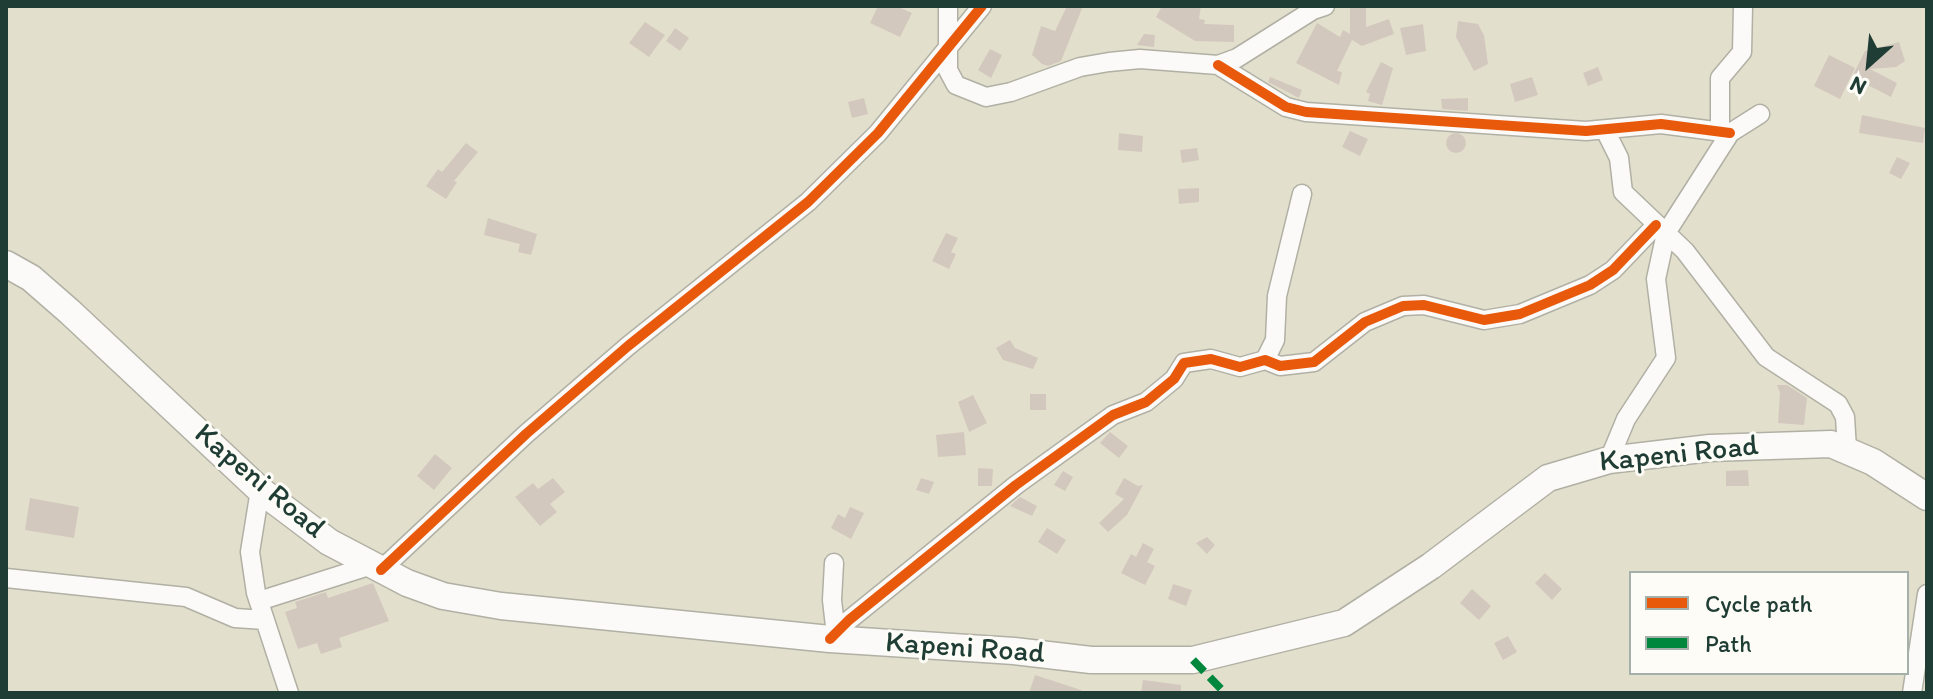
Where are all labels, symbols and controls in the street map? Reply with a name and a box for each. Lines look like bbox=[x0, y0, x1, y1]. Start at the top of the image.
north arrow bbox=[1829, 24, 1909, 104]
text: N bbox=[1845, 70, 1871, 101]
street label: Kapeni Road bbox=[186, 417, 332, 547]
street label: Kapeni Road bbox=[1598, 429, 1760, 481]
legend bbox=[1629, 571, 1909, 675]
text: Cycle path bbox=[1705, 589, 1812, 618]
street label: Kapeni Road bbox=[884, 625, 1046, 673]
text: Path bbox=[1705, 629, 1752, 658]

